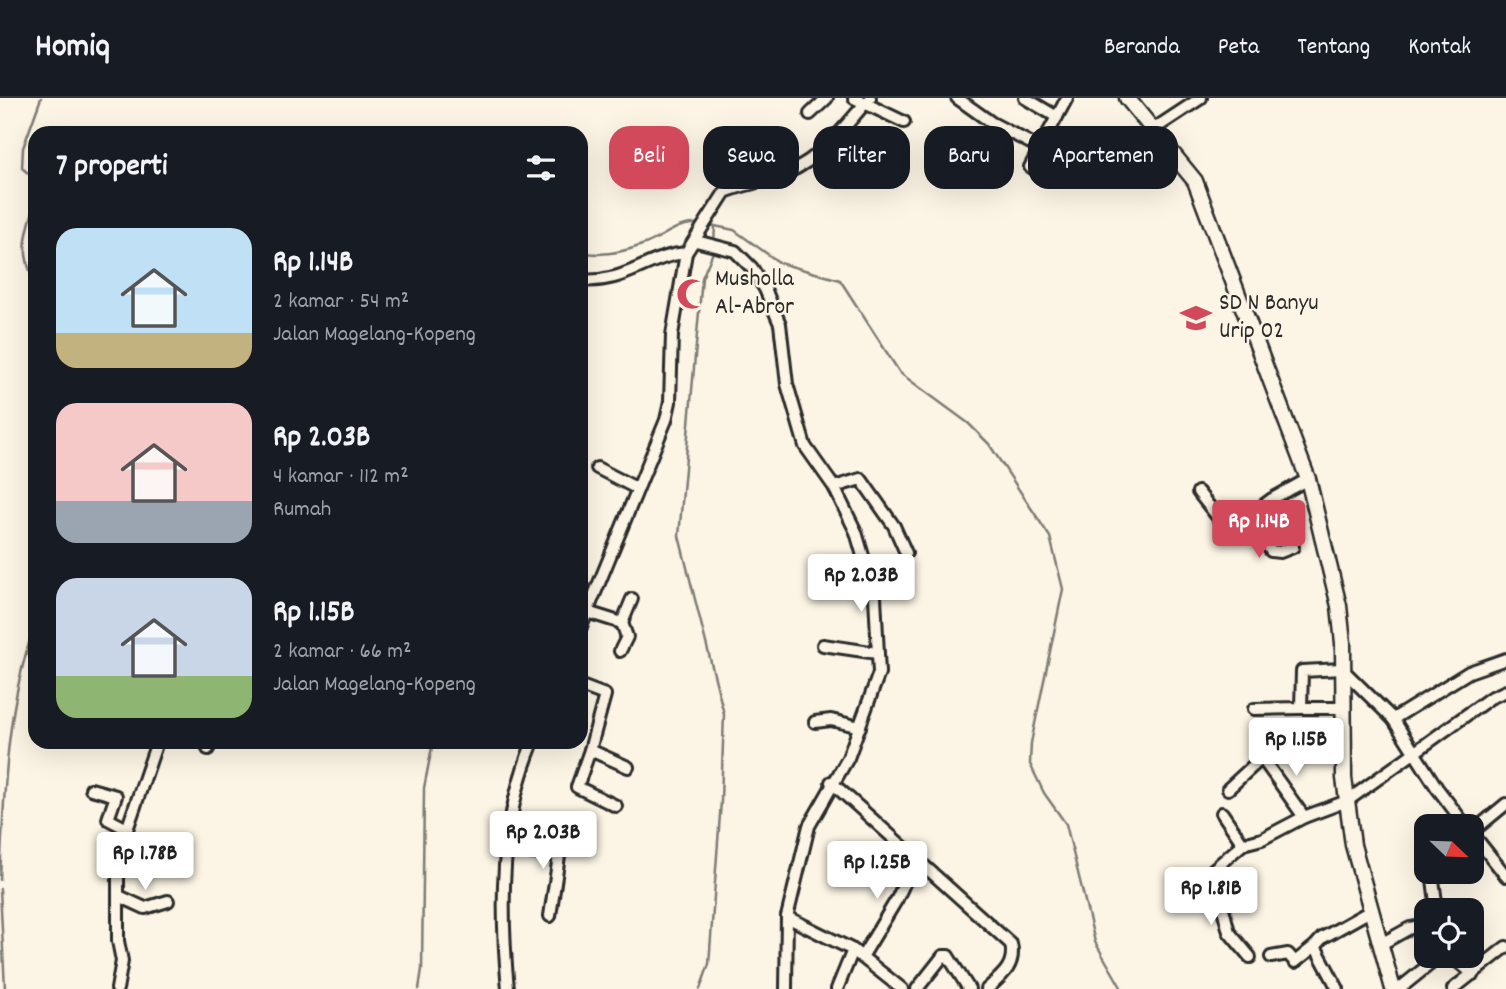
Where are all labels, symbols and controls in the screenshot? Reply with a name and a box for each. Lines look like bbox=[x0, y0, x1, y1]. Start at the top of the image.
text: Homiq bbox=[35, 25, 110, 72]
text: Beranda bbox=[1104, 31, 1180, 65]
text: Peta bbox=[1218, 31, 1259, 65]
text: Tentang bbox=[1297, 31, 1370, 65]
text: Kontak bbox=[1408, 31, 1471, 65]
chip: Beli bbox=[609, 126, 689, 189]
chip: Sewa bbox=[703, 126, 799, 189]
chip: Filter bbox=[813, 126, 910, 189]
chip: Baru bbox=[924, 126, 1014, 189]
chip: Apartemen bbox=[1028, 126, 1178, 189]
text: 7 properti bbox=[56, 147, 167, 190]
icon: filters bbox=[522, 149, 560, 187]
text: Rp 1.14B bbox=[273, 243, 353, 286]
icon: home bbox=[112, 256, 196, 340]
place label: Musholla Al-Abror bbox=[715, 263, 795, 325]
mosque icon: Musholla Al-Abror bbox=[675, 277, 709, 311]
text: 2 kamar · 54 m² bbox=[273, 286, 409, 319]
place label: SD N Banyu Urip 02 bbox=[1219, 287, 1319, 349]
school or university icon: SD N Banyu Urip 02 bbox=[1179, 301, 1213, 335]
text: Jalan Magelang-Kopeng bbox=[273, 319, 476, 352]
text: Rp 2.03B bbox=[273, 418, 370, 461]
icon: home bbox=[112, 431, 196, 515]
text: 4 kamar · 112 m² bbox=[273, 461, 409, 494]
text: Rumah bbox=[273, 494, 331, 527]
pin: Rp 1.14B bbox=[1187, 500, 1331, 560]
text: Rp 1.14B bbox=[1228, 506, 1290, 539]
pin: Rp 2.03B bbox=[789, 554, 933, 614]
text: Rp 2.03B bbox=[824, 560, 898, 593]
text: Rp 1.15B bbox=[273, 593, 355, 636]
icon: home bbox=[112, 606, 196, 690]
text: 2 kamar · 66 m² bbox=[273, 636, 411, 669]
text: Jalan Magelang-Kopeng bbox=[273, 669, 476, 702]
pin: Rp 1.15B bbox=[1224, 718, 1368, 778]
text: Rp 1.15B bbox=[1265, 724, 1327, 757]
pin: Rp 2.03B bbox=[471, 812, 615, 871]
north arrow bbox=[1414, 814, 1484, 884]
map controls bbox=[1414, 814, 1484, 968]
text: Rp 2.03B bbox=[506, 817, 580, 850]
pin: Rp 1.78B bbox=[73, 832, 217, 892]
text: Rp 1.78B bbox=[113, 838, 177, 871]
pin: Rp 1.25B bbox=[805, 842, 949, 901]
text: Rp 1.25B bbox=[843, 847, 911, 880]
pin: Rp 1.81B bbox=[1139, 868, 1283, 927]
text: Rp 1.81B bbox=[1180, 873, 1242, 906]
button: locate bbox=[1414, 898, 1484, 968]

